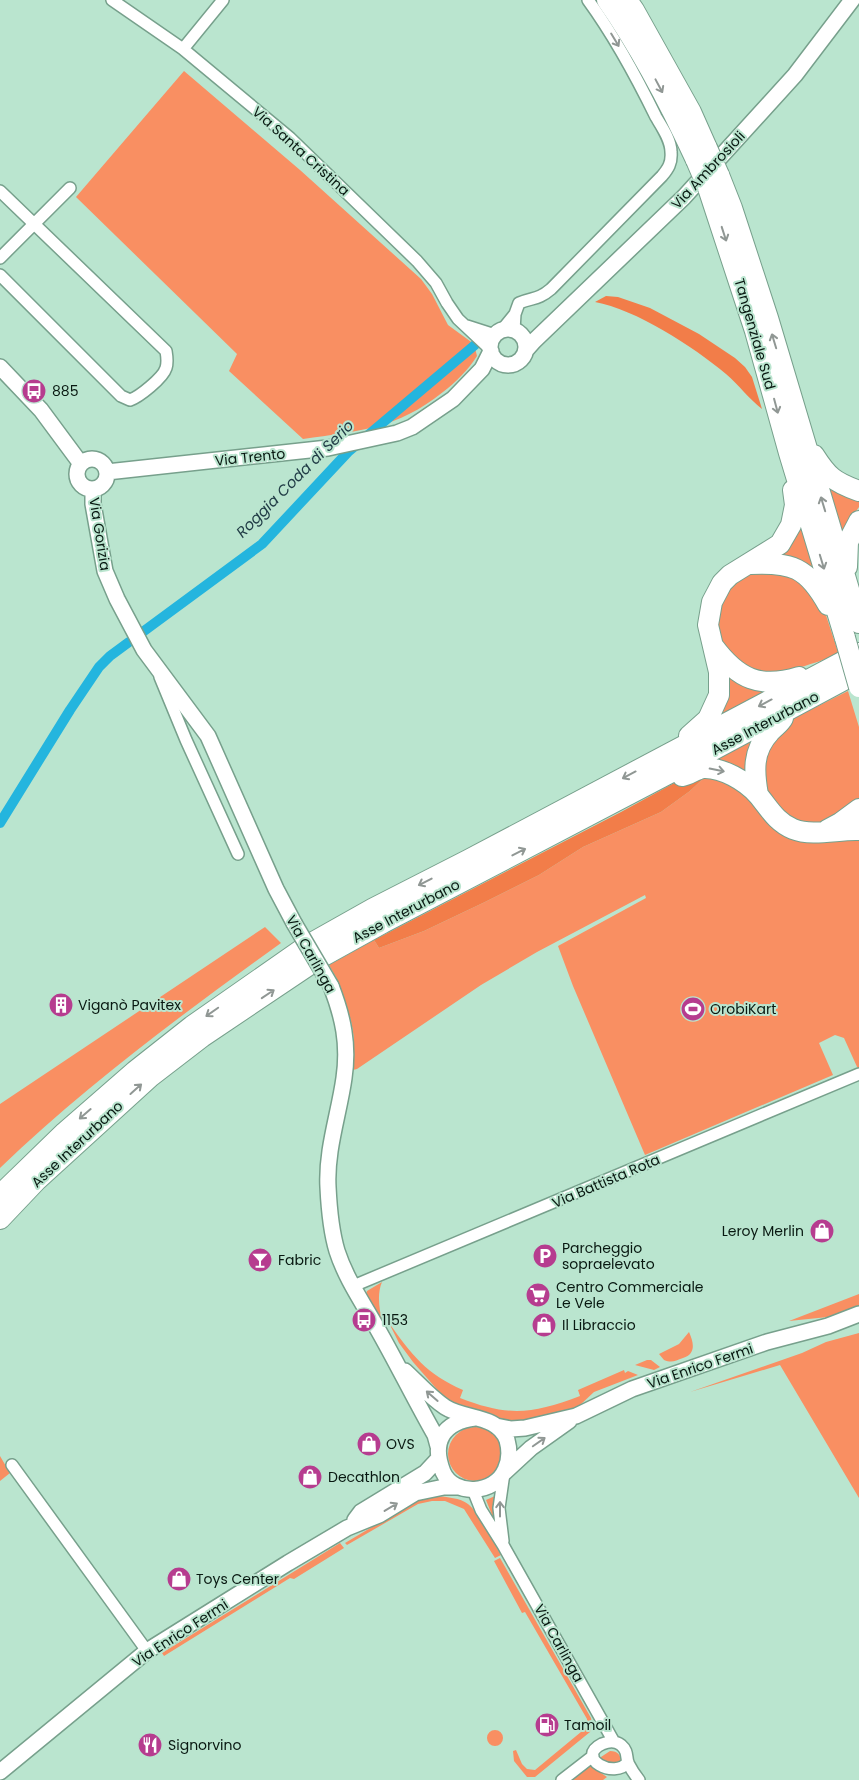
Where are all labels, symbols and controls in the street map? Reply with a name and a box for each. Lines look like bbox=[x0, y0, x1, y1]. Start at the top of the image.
one-way arrow bbox=[611, 33, 621, 47]
one-way arrow bbox=[655, 79, 665, 93]
street label: Via Santa Cristina bbox=[248, 102, 354, 200]
street label: Via Ambrosioli bbox=[667, 127, 749, 213]
one-way arrow bbox=[720, 226, 730, 242]
street label: Tangenziale Sud bbox=[730, 276, 780, 392]
one-way arrow bbox=[769, 334, 779, 350]
bus stop icon: 885 bbox=[21, 378, 47, 404]
place label: 885 bbox=[52, 381, 78, 401]
one-way arrow bbox=[772, 398, 781, 414]
water label: Roggia Coda di Serio bbox=[231, 415, 358, 542]
street label: Via Trento bbox=[214, 443, 286, 471]
street label: Via Gorizia bbox=[84, 496, 116, 572]
one-way arrow bbox=[818, 496, 828, 512]
one-way arrow bbox=[817, 554, 827, 570]
street label: Asse Interurbano bbox=[708, 686, 822, 760]
one-way arrow bbox=[757, 698, 772, 708]
one-way arrow bbox=[708, 766, 724, 776]
one-way arrow bbox=[622, 771, 637, 780]
one-way arrow bbox=[511, 847, 526, 856]
street label: Asse Interurbano bbox=[349, 874, 463, 948]
one-way arrow bbox=[418, 878, 433, 887]
street label: Via Carlinga bbox=[281, 911, 341, 997]
one-way arrow bbox=[261, 989, 275, 999]
building icon: Viganò Pavitex bbox=[48, 992, 74, 1018]
place label: Viganò Pavitex bbox=[78, 995, 181, 1015]
sports icon: OrobiKart bbox=[680, 996, 706, 1022]
place label: OrobiKart bbox=[710, 999, 776, 1019]
one-way arrow bbox=[205, 1007, 219, 1017]
one-way arrow bbox=[130, 1083, 143, 1095]
street label: Asse Interurbano bbox=[27, 1096, 127, 1192]
one-way arrow bbox=[79, 1108, 92, 1120]
street label: Via Battista Rota bbox=[549, 1149, 663, 1213]
shop icon: Leroy Merlin bbox=[809, 1218, 835, 1244]
place label: Leroy Merlin bbox=[722, 1221, 804, 1241]
place label: Parcheggio sopraelevato bbox=[562, 1238, 655, 1274]
parking icon: Parcheggio sopraelevato bbox=[532, 1243, 558, 1269]
bar icon: Fabric bbox=[247, 1247, 273, 1273]
place label: Fabric bbox=[278, 1250, 321, 1270]
place label: Centro Commerciale Le Vele bbox=[556, 1277, 704, 1313]
supermarket icon: Centro Commerciale Le Vele bbox=[525, 1282, 551, 1308]
bus stop icon: 1153 bbox=[351, 1307, 377, 1333]
place label: 1153 bbox=[382, 1310, 408, 1330]
shop icon: Il Libraccio bbox=[531, 1312, 557, 1338]
place label: Il Libraccio bbox=[562, 1315, 636, 1335]
street label: Via Enrico Fermi bbox=[644, 1338, 756, 1394]
one-way arrow bbox=[426, 1390, 439, 1402]
shop icon: OVS bbox=[356, 1431, 382, 1457]
place label: OVS bbox=[386, 1434, 415, 1454]
one-way arrow bbox=[532, 1437, 546, 1447]
shop icon: Decathlon bbox=[297, 1464, 323, 1490]
place label: Decathlon bbox=[328, 1467, 400, 1487]
one-way arrow bbox=[496, 1501, 505, 1517]
one-way arrow bbox=[384, 1502, 398, 1512]
shop icon: Toys Center bbox=[166, 1566, 192, 1592]
place label: Toys Center bbox=[196, 1569, 279, 1589]
street label: Via Enrico Fermi bbox=[128, 1594, 232, 1672]
street label: Via Carlinga bbox=[529, 1600, 589, 1686]
fuel station icon: Tamoil bbox=[534, 1712, 560, 1738]
place label: Tamoil bbox=[564, 1715, 611, 1735]
restaurant icon: Signorvino bbox=[137, 1732, 163, 1758]
place label: Signorvino bbox=[168, 1735, 242, 1755]

